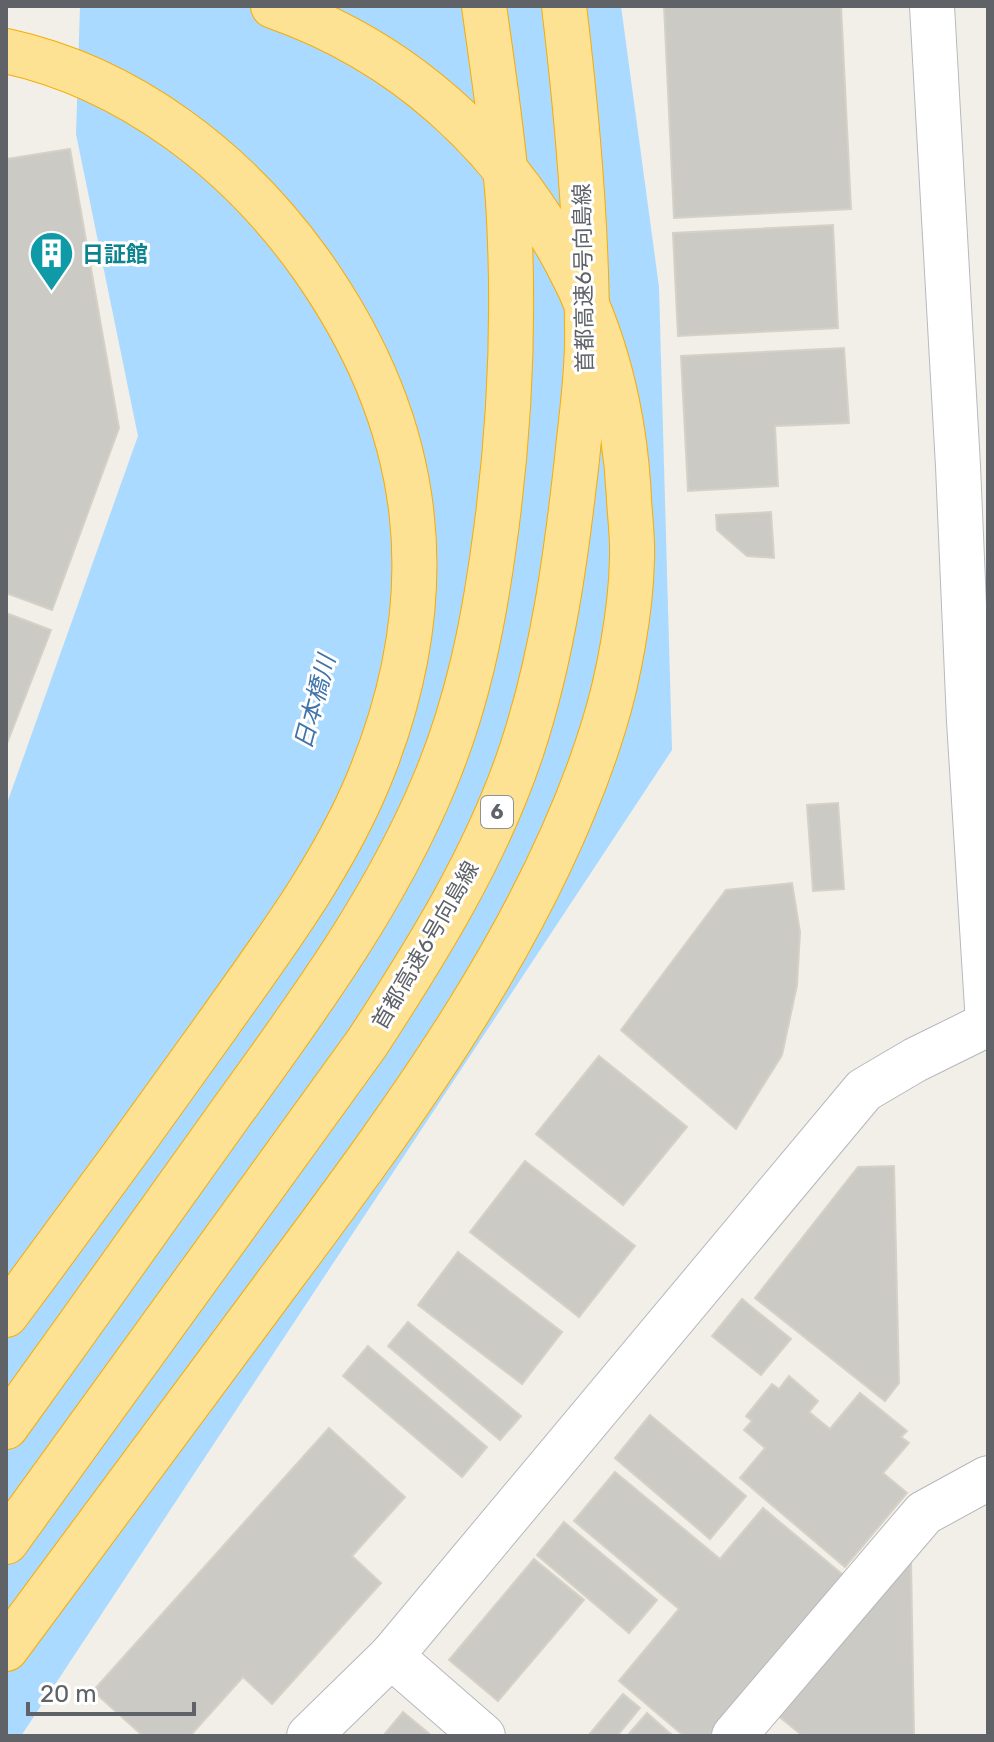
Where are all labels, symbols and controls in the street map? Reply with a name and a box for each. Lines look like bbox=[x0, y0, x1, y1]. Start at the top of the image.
street label: 首都高速6号向島線 bbox=[568, 183, 599, 373]
building icon: 日証館 bbox=[27, 230, 75, 293]
place label: 日証館 bbox=[82, 241, 148, 268]
water label: 日本橋川 bbox=[289, 649, 342, 752]
road number: 6 bbox=[481, 796, 513, 828]
street label: 首都高速6号向島線 bbox=[366, 857, 484, 1034]
scale bar bbox=[28, 1666, 194, 1716]
text: 20 m bbox=[40, 1680, 97, 1708]

